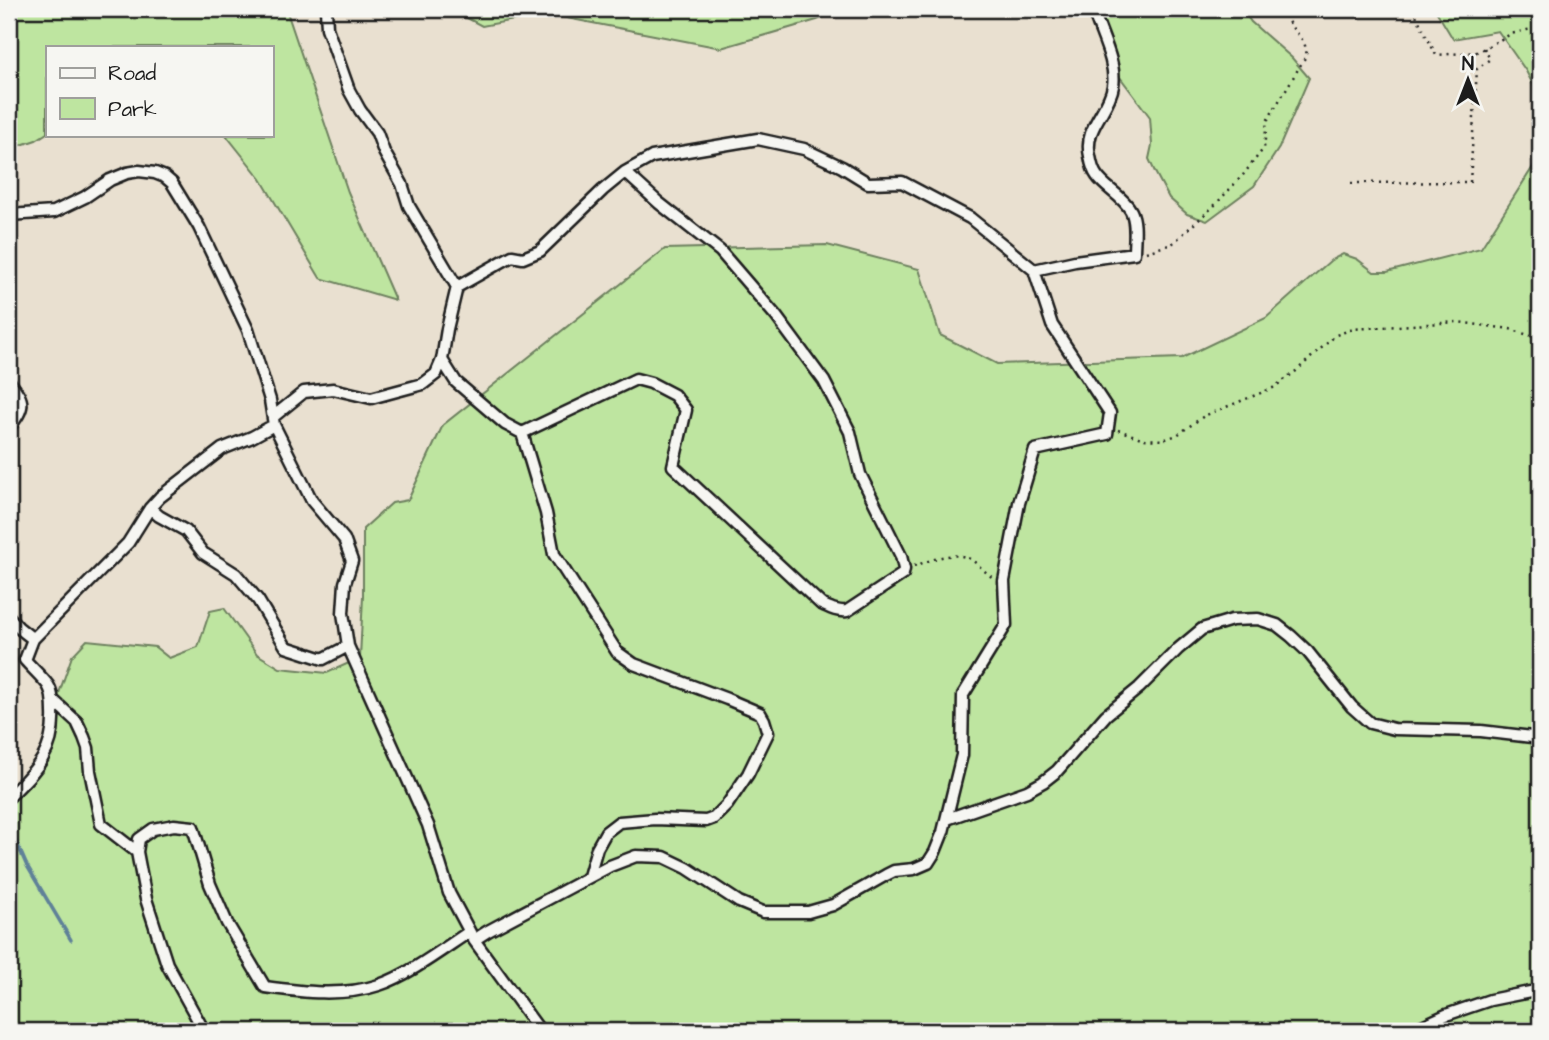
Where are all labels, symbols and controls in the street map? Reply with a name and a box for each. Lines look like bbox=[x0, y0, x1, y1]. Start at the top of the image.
legend bbox=[46, 46, 273, 136]
north arrow bbox=[1434, 46, 1504, 116]
text: N bbox=[1462, 51, 1474, 78]
text: Road bbox=[108, 59, 156, 88]
text: Park bbox=[108, 95, 157, 124]

